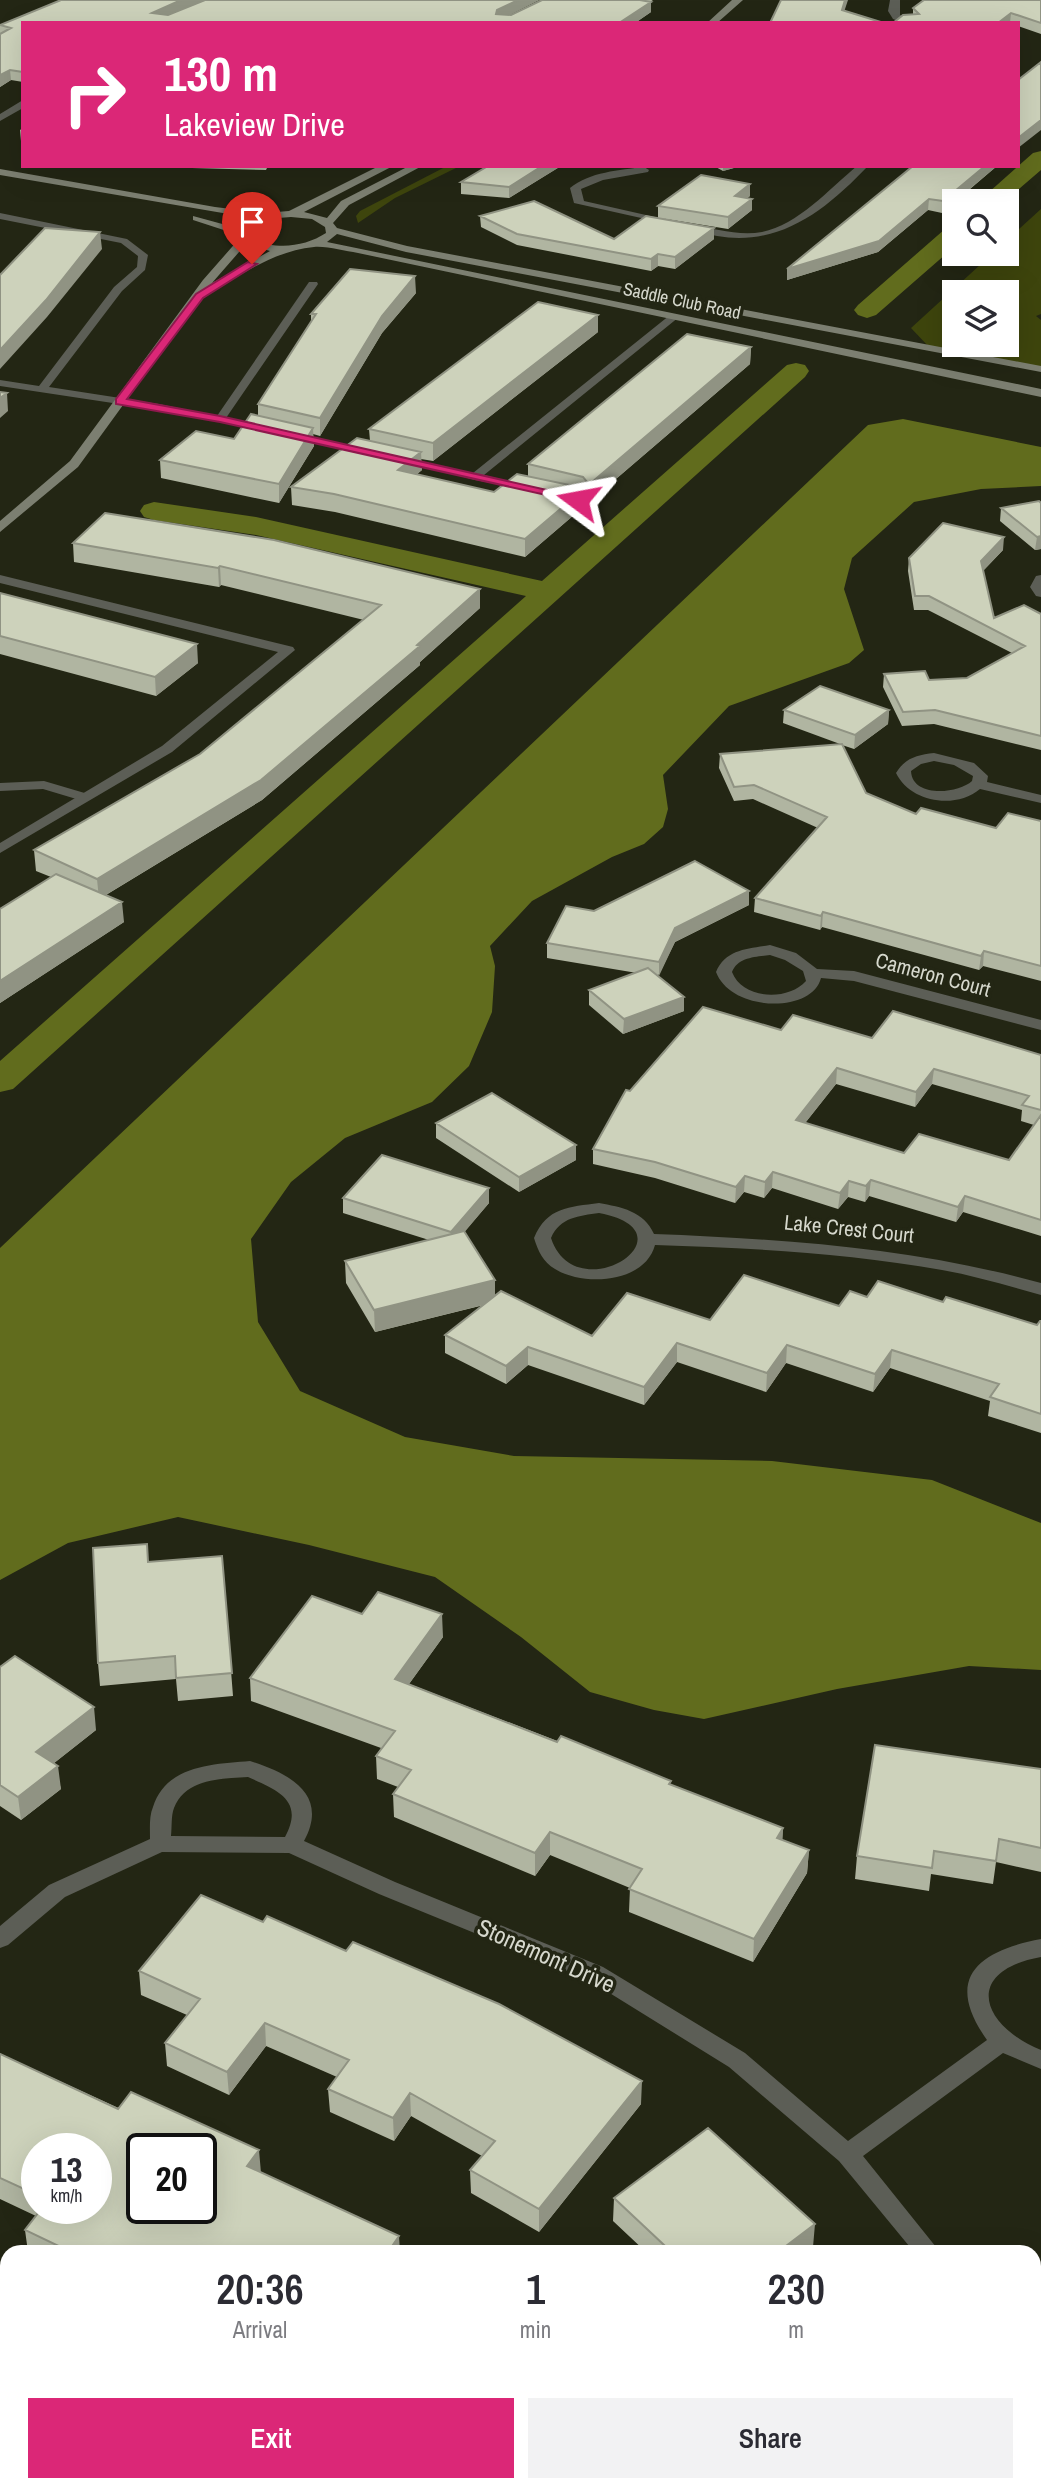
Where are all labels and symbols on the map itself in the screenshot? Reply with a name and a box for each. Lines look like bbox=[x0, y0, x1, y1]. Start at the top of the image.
pin bbox=[222, 192, 282, 264]
street label: Saddle Club Road bbox=[621, 276, 743, 325]
position arrow bbox=[541, 463, 615, 537]
street label: Cameron Court bbox=[873, 945, 994, 1004]
street label: Lake Crest Court bbox=[783, 1207, 915, 1250]
street label: Stonemont Drive bbox=[472, 1910, 620, 2000]
speed limit sign: 20 bbox=[126, 2133, 217, 2224]

